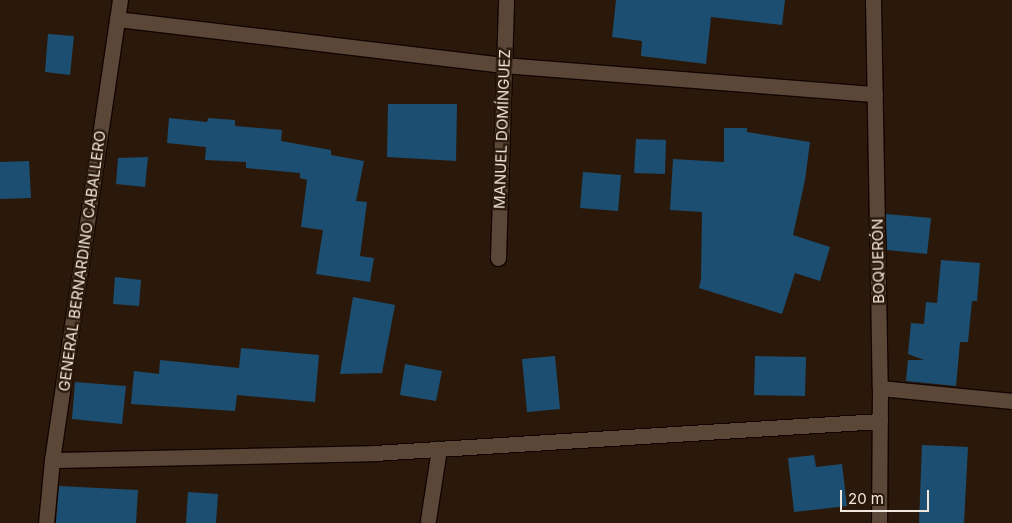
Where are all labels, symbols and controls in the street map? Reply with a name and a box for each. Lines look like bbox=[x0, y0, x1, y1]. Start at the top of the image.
street label: MANUEL DOMÍNGUEZ bbox=[490, 49, 514, 209]
street label: GENERAL BERNARDINO CABALLERO bbox=[55, 129, 109, 393]
street label: BOQUERÓN bbox=[868, 218, 888, 304]
scale bar bbox=[842, 480, 931, 512]
text: 20 m bbox=[848, 489, 884, 508]

